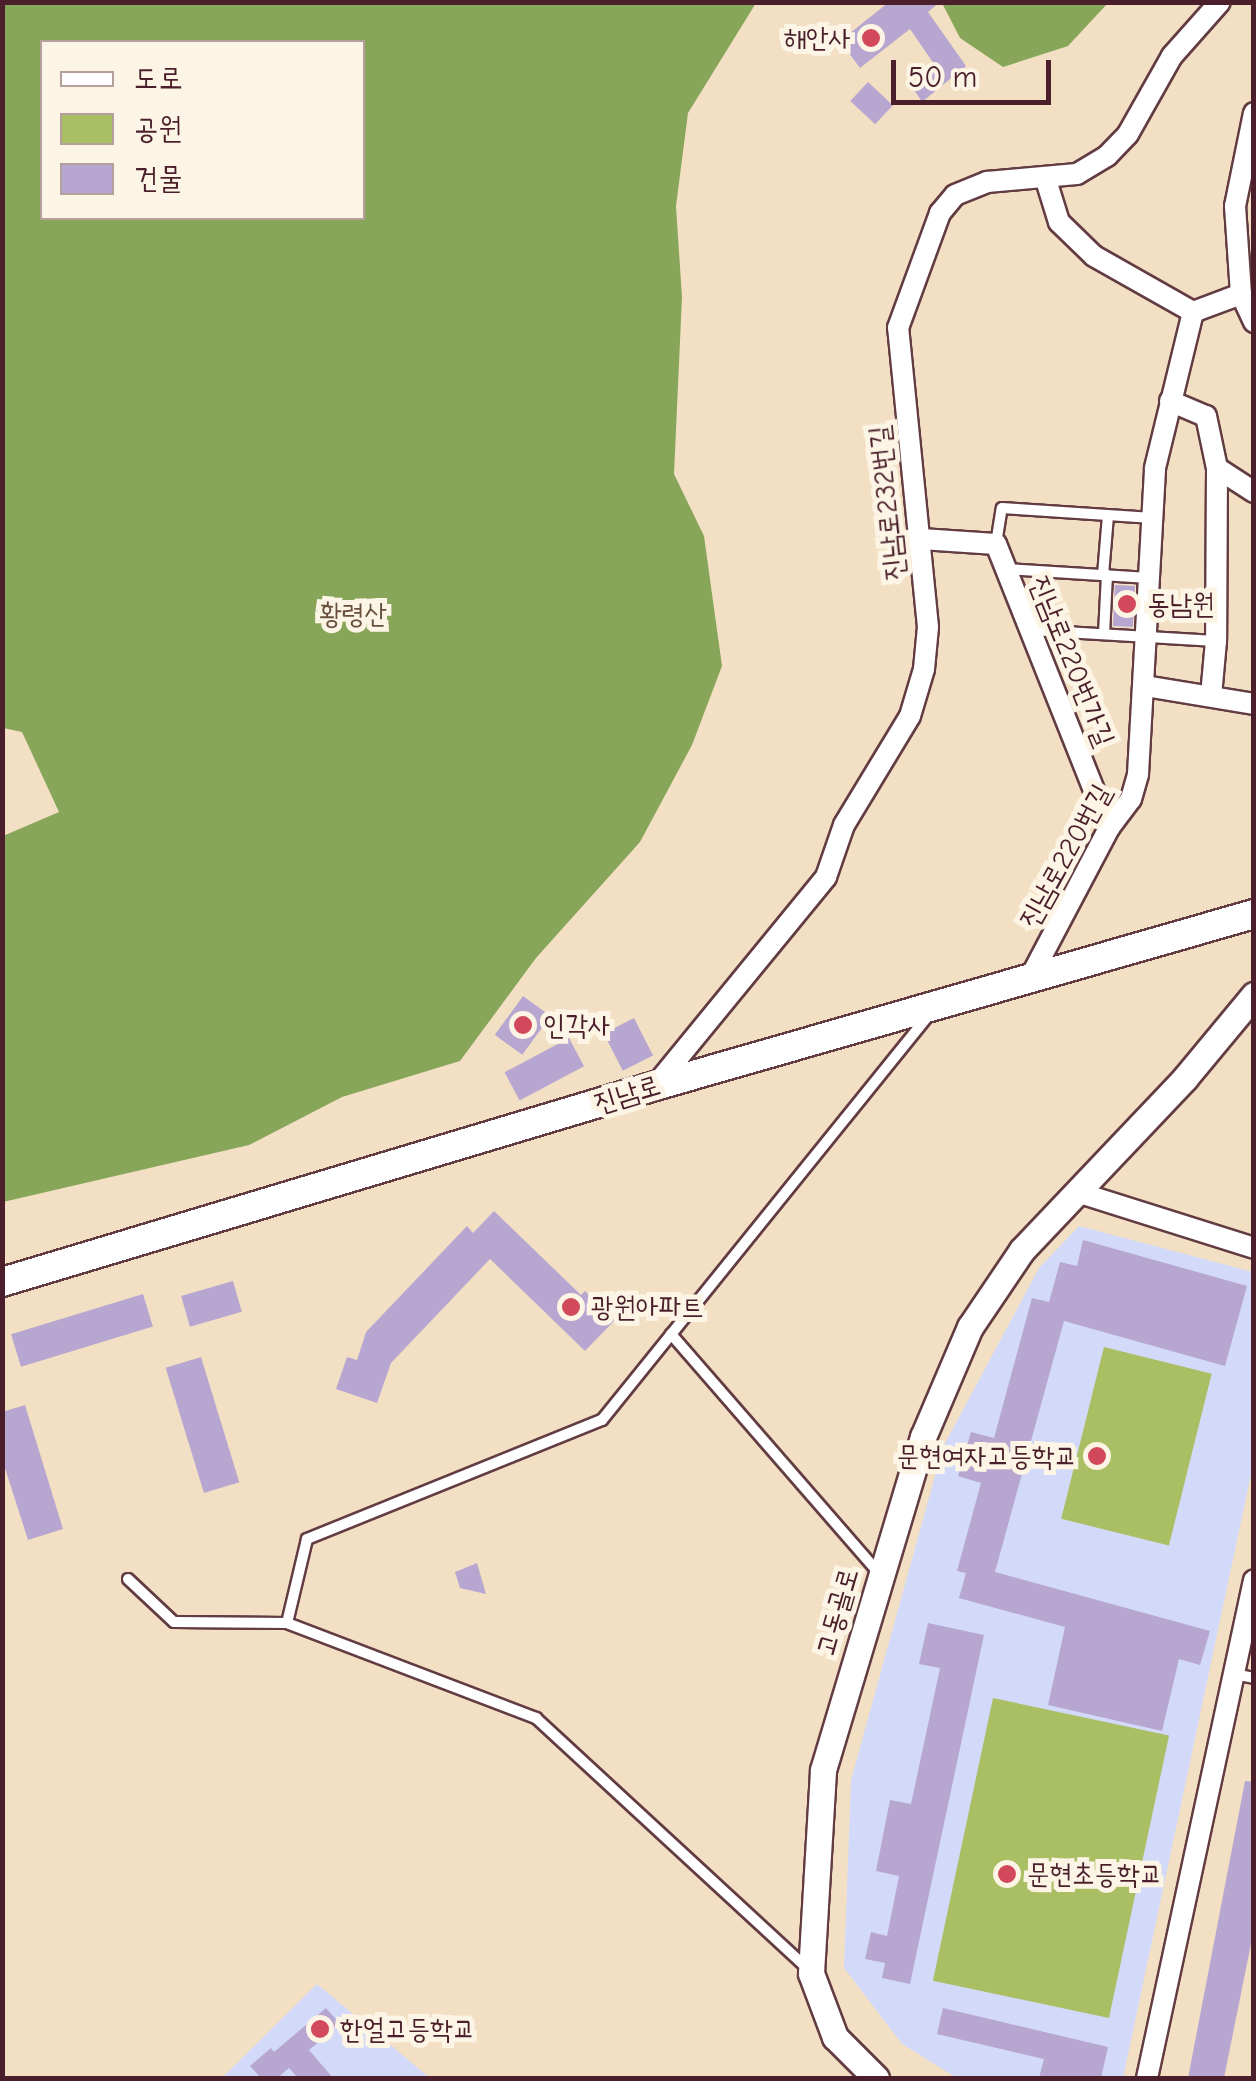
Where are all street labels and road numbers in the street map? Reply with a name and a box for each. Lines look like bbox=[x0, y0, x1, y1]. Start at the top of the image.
street label: 진남로232번길 bbox=[862, 424, 912, 582]
street label: 진남로220번가길 bbox=[1022, 571, 1122, 751]
street label: 진남로220번길 bbox=[1012, 778, 1118, 934]
street label: 진남로 bbox=[590, 1068, 664, 1120]
street label: 고동골로 bbox=[808, 1564, 866, 1660]

